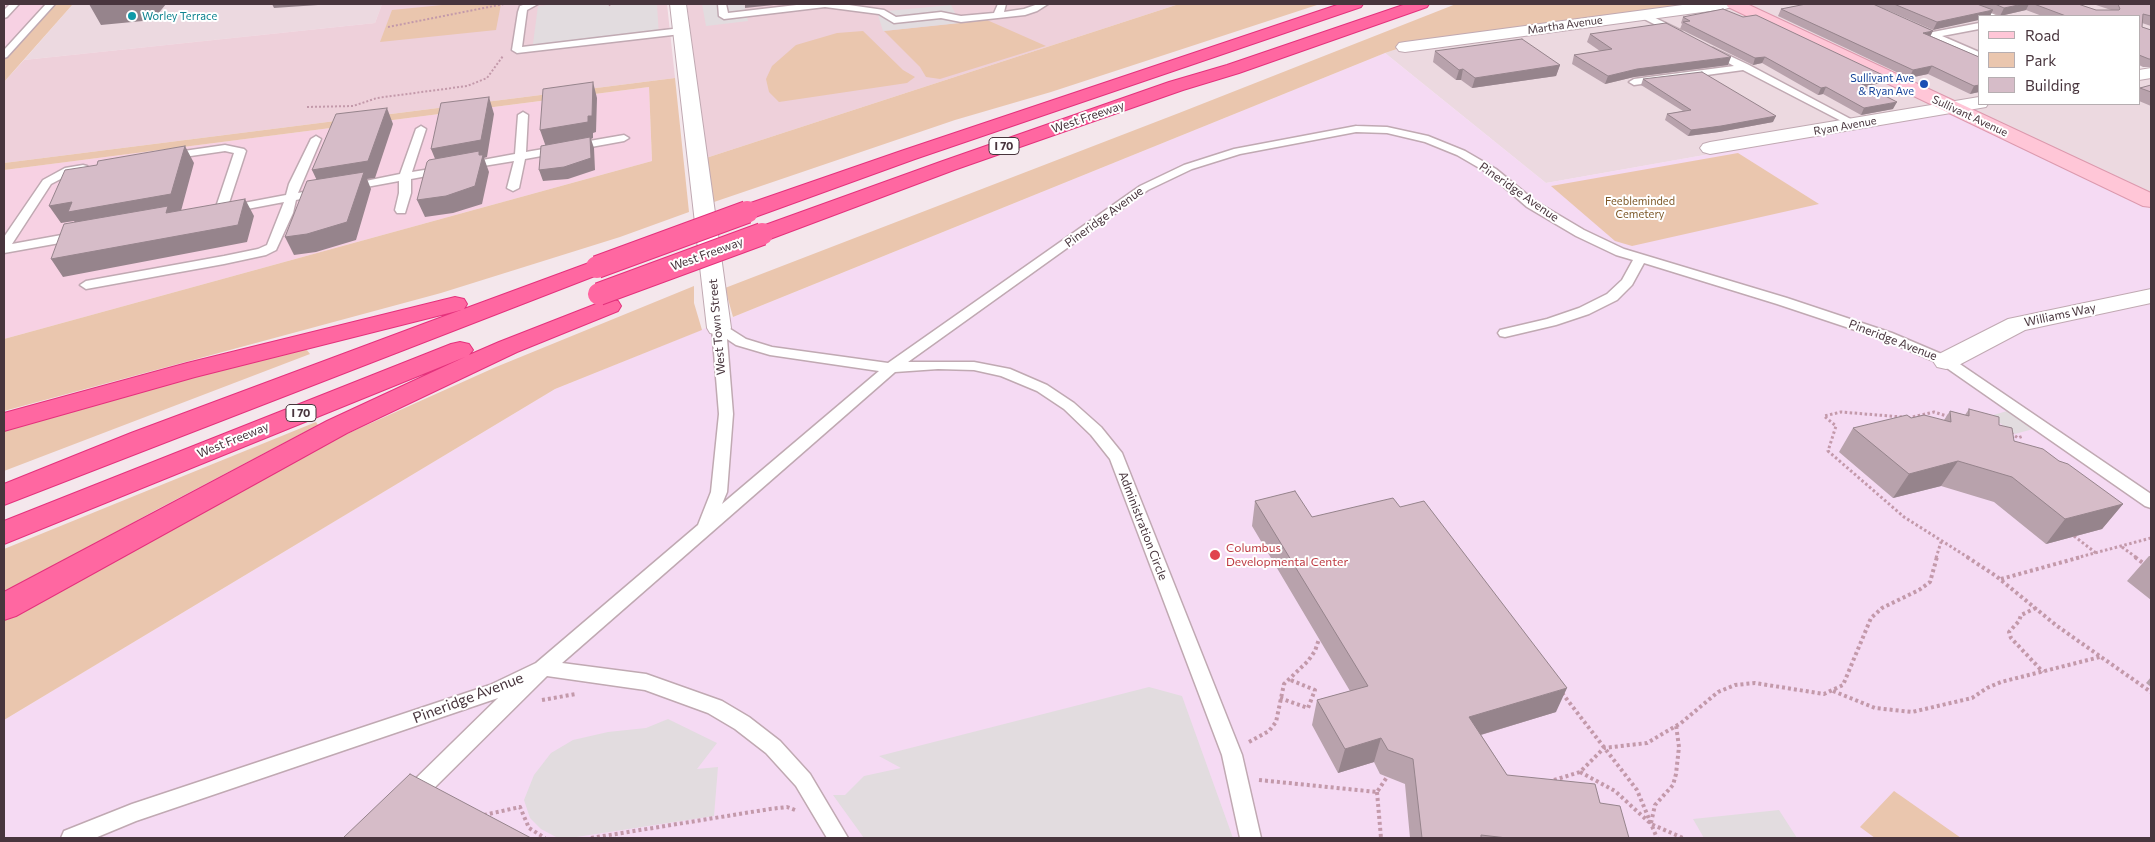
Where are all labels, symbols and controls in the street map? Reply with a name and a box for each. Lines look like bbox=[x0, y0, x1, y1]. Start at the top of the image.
place label: Worley Terrace bbox=[142, 9, 217, 23]
marker: Worley Terrace bbox=[126, 10, 138, 22]
street label: Martha Avenue bbox=[1526, 13, 1604, 37]
legend bbox=[1978, 15, 2140, 105]
text: Road bbox=[2025, 26, 2060, 44]
text: Park bbox=[2025, 51, 2056, 69]
place label: Sullivant Ave & Ryan Ave bbox=[1850, 71, 1914, 97]
text: Building bbox=[2025, 76, 2080, 94]
marker: Sullivant Ave & Ryan Ave bbox=[1918, 78, 1930, 90]
street label: Sullivant Avenue bbox=[1930, 93, 2010, 139]
street label: West Freeway bbox=[1050, 98, 1126, 136]
street label: Ryan Avenue bbox=[1812, 114, 1878, 138]
road number: I 70 bbox=[989, 138, 1019, 154]
street label: Pineridge Avenue bbox=[1477, 159, 1561, 225]
street label: Pineridge Avenue bbox=[1062, 184, 1146, 250]
park label: Feebleminded Cemetery bbox=[1605, 194, 1675, 220]
street label: West Freeway bbox=[669, 234, 745, 274]
street label: West Town Street bbox=[706, 278, 728, 376]
street label: Williams Way bbox=[2023, 300, 2097, 330]
street label: Pineridge Avenue bbox=[1847, 316, 1939, 364]
road number: I 70 bbox=[286, 404, 316, 422]
street label: West Freeway bbox=[195, 419, 271, 461]
street label: Administration Circle bbox=[1116, 470, 1170, 582]
place label: Columbus Developmental Center bbox=[1226, 541, 1348, 569]
marker: Columbus Developmental Center bbox=[1208, 548, 1222, 562]
street label: Pineridge Avenue bbox=[410, 669, 526, 727]

